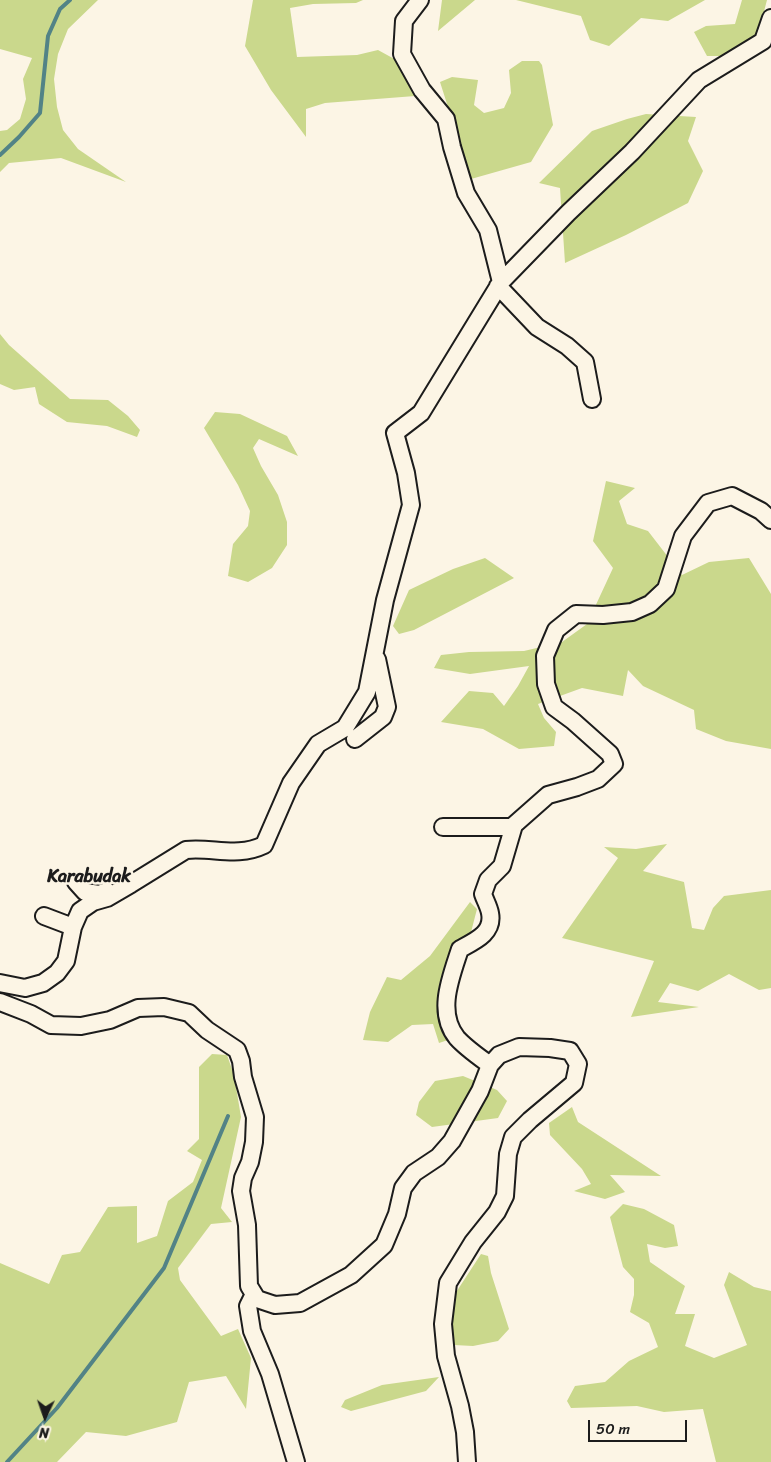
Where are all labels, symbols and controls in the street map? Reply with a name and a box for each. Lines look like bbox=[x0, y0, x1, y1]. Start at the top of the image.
district label: Karabudak bbox=[47, 866, 131, 888]
north arrow bbox=[20, 1392, 70, 1442]
scale bar bbox=[591, 1410, 690, 1442]
text: 50 m bbox=[596, 1416, 630, 1442]
text: N bbox=[39, 1420, 50, 1445]

